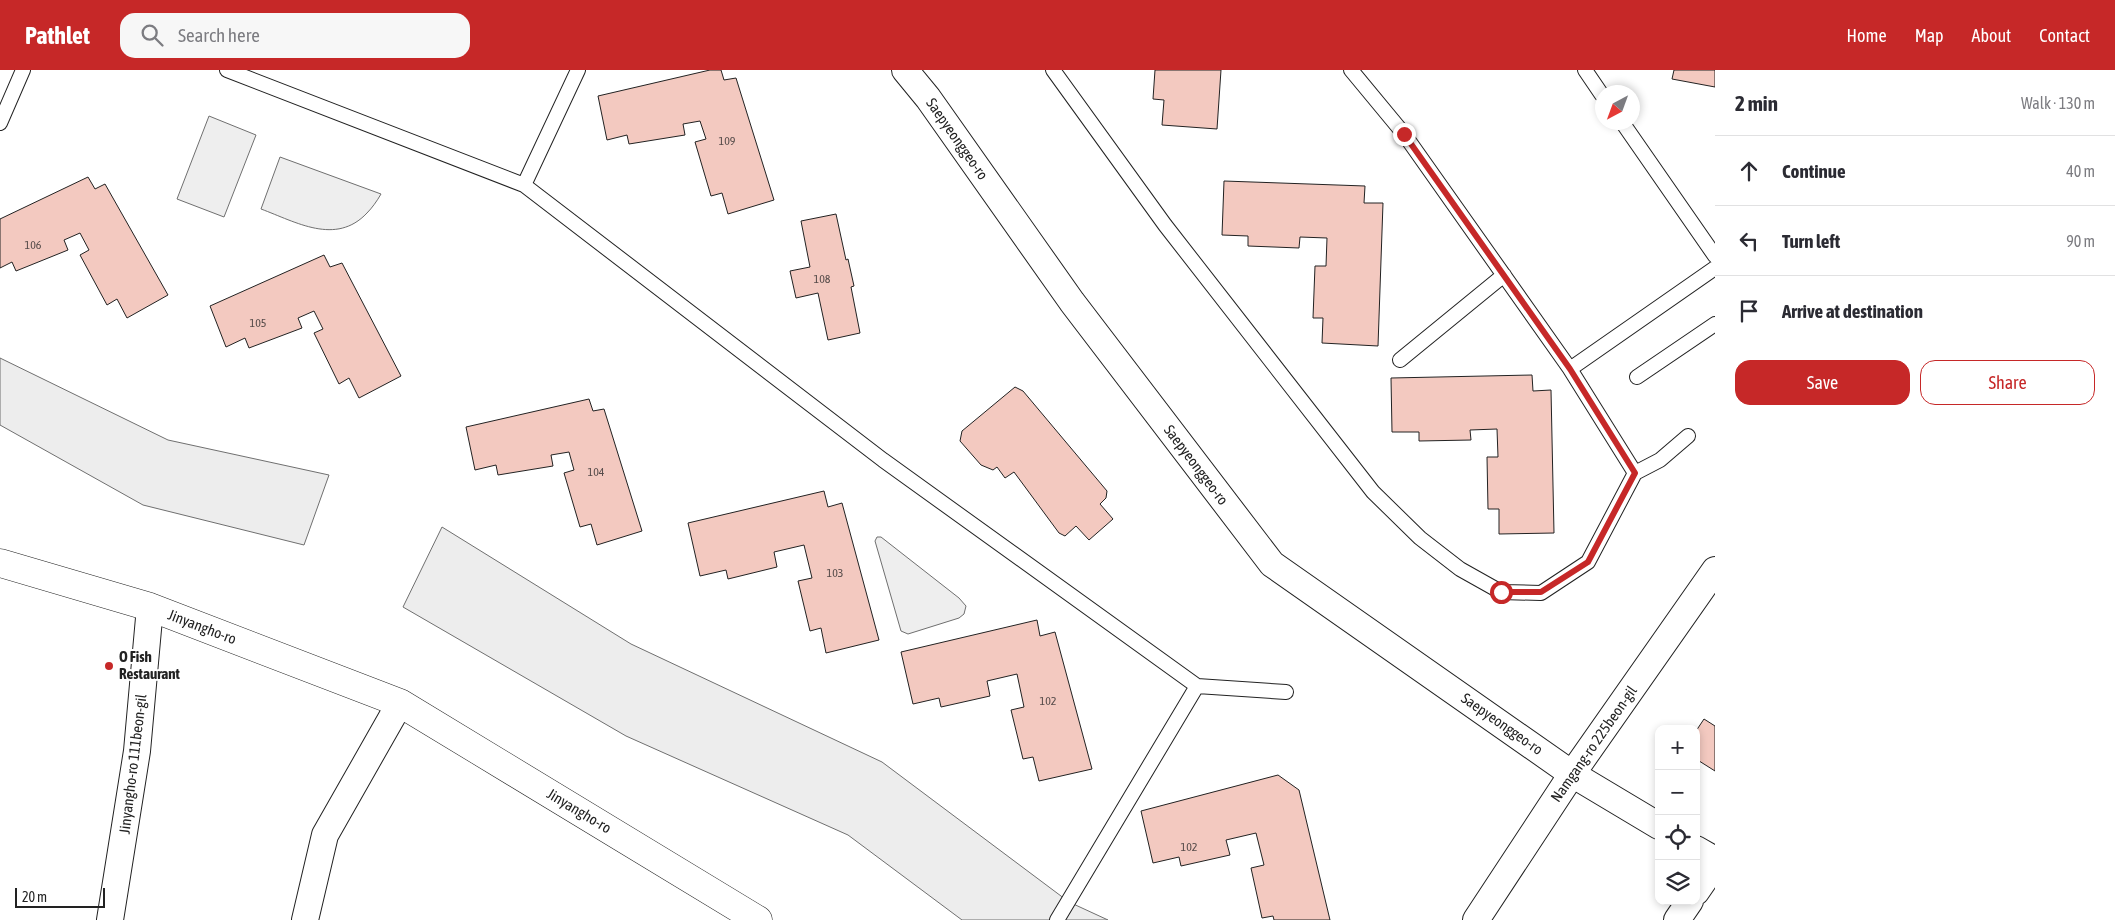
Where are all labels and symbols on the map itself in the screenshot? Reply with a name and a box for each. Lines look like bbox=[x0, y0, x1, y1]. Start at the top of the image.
north arrow bbox=[1595, 85, 1640, 130]
street label: Saepyeonggeo-ro bbox=[923, 95, 992, 183]
route end bbox=[1393, 123, 1416, 146]
house number: 109 bbox=[719, 134, 736, 148]
house number: 106 bbox=[25, 238, 42, 252]
house number: 108 bbox=[814, 272, 831, 286]
house number: 105 bbox=[250, 316, 266, 330]
street label: Saepyeonggeo-ro bbox=[1161, 421, 1232, 508]
house number: 104 bbox=[588, 465, 605, 479]
house number: 103 bbox=[827, 566, 843, 580]
route start bbox=[1490, 581, 1513, 604]
street label: Jinyangho-ro bbox=[166, 606, 239, 647]
place label: O Fish Restaurant bbox=[119, 648, 181, 682]
marker: O Fish Restaurant bbox=[103, 660, 115, 672]
street label: Namgang-ro 225beon-gil bbox=[1547, 682, 1640, 805]
street label: Saepyeonggeo-ro bbox=[1458, 689, 1546, 758]
street label: Jinyangho-ro 111beon-gil bbox=[115, 693, 150, 835]
house number: 102 bbox=[1040, 694, 1056, 708]
street label: Jinyangho-ro bbox=[544, 785, 614, 836]
house number: 102 bbox=[1181, 840, 1197, 854]
scale bar bbox=[15, 885, 105, 908]

